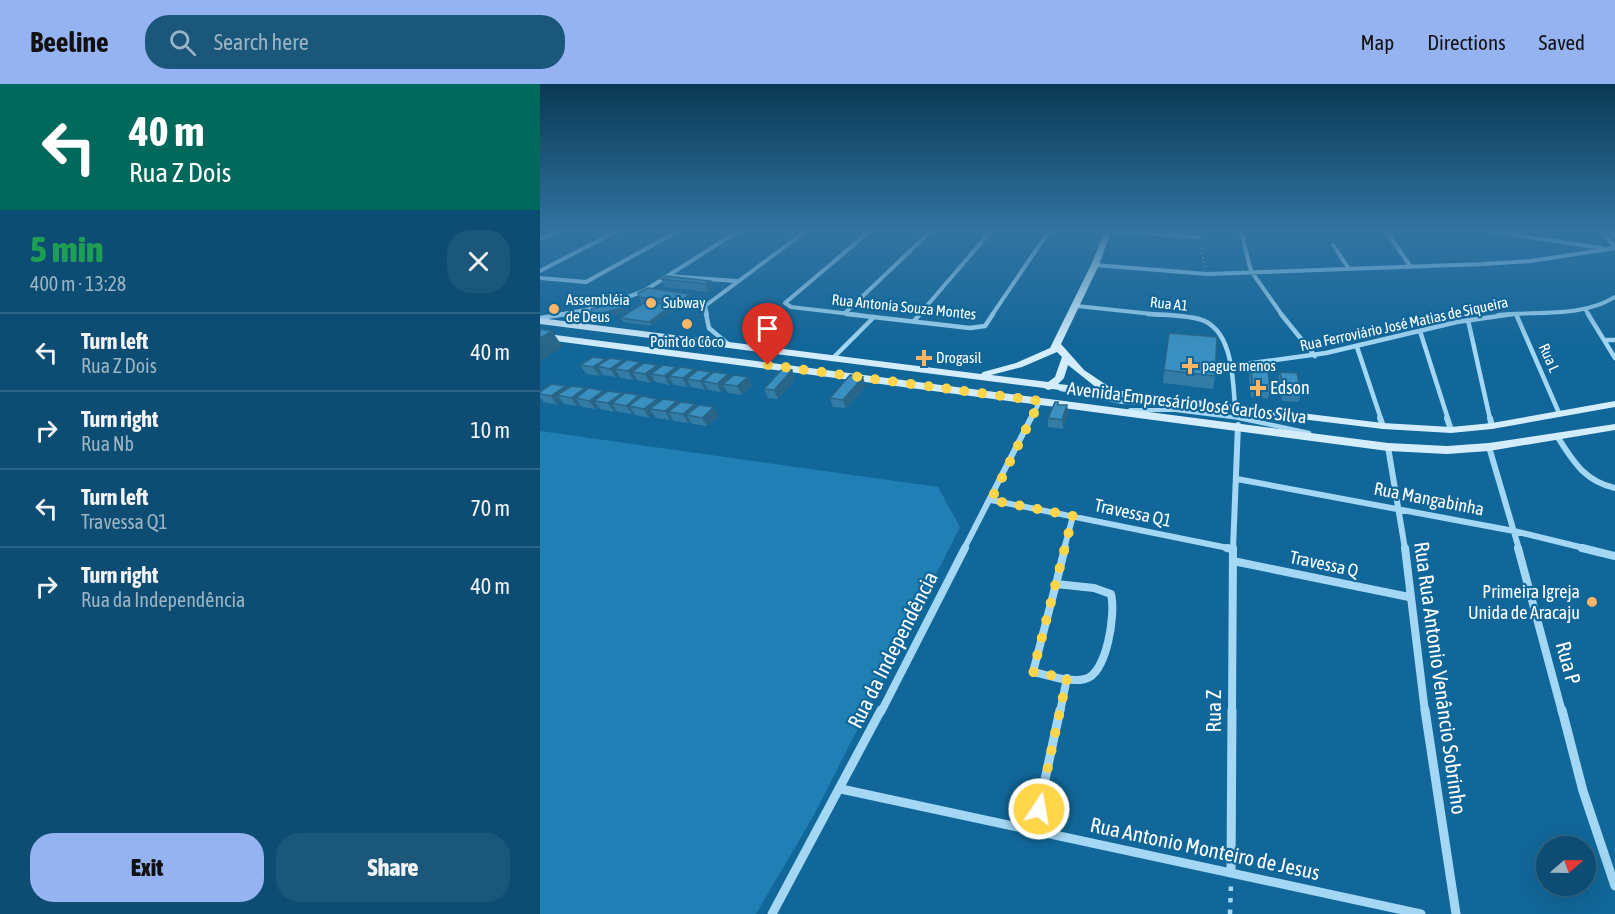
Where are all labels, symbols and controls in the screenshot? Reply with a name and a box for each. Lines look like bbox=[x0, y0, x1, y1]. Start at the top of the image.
search box bbox=[145, 15, 565, 69]
text: Beeline bbox=[30, 26, 109, 58]
icon: search bbox=[166, 26, 199, 59]
text: Search here bbox=[214, 29, 309, 55]
text: Map bbox=[1360, 30, 1394, 54]
text: Directions bbox=[1427, 30, 1506, 54]
text: Saved bbox=[1539, 30, 1585, 54]
text: 40 m bbox=[129, 107, 204, 155]
icon: left bbox=[30, 108, 108, 186]
text: Rua Z Dois bbox=[129, 157, 231, 188]
text: 5 min bbox=[30, 228, 104, 270]
button: close bbox=[447, 230, 510, 293]
text: 400 m · 13:28 bbox=[30, 272, 126, 295]
street label: Rua Antonia Souza Montes bbox=[831, 290, 977, 323]
place label: Assembléia de Deus bbox=[566, 291, 630, 325]
street label: Rua A1 bbox=[1149, 293, 1189, 314]
street label: Rua Ferroviário José Matias de Siqueira bbox=[1298, 293, 1509, 354]
place label: Subway bbox=[663, 294, 705, 311]
marker: Subway bbox=[644, 296, 658, 310]
marker: Assembléia de Deus bbox=[547, 302, 561, 316]
pin bbox=[742, 303, 793, 365]
icon: arrive bbox=[751, 312, 784, 345]
marker: Point do Côco bbox=[680, 317, 694, 331]
text: Turn left bbox=[81, 328, 148, 354]
place label: Point do Côco bbox=[650, 333, 724, 350]
icon: left bbox=[30, 336, 63, 369]
text: 40 m bbox=[470, 339, 510, 365]
street label: Rua L bbox=[1536, 341, 1563, 375]
place label: Drogasil bbox=[936, 349, 982, 366]
marker: Drogasil bbox=[917, 351, 931, 365]
text: Rua Z Dois bbox=[81, 354, 157, 377]
place label: pague menos bbox=[1202, 357, 1276, 374]
marker: pague menos bbox=[1183, 359, 1197, 373]
street label: Avenida Empresário José Carlos Silva bbox=[1066, 377, 1308, 428]
place label: Edson bbox=[1270, 377, 1310, 398]
marker: Edson bbox=[1251, 381, 1265, 395]
text: Turn right bbox=[81, 406, 158, 432]
icon: right bbox=[30, 414, 63, 447]
text: 10 m bbox=[470, 417, 510, 443]
text: Rua Nb bbox=[81, 432, 134, 455]
street label: Rua Mangabinha bbox=[1372, 478, 1486, 519]
text: Turn left bbox=[81, 484, 148, 510]
icon: left bbox=[30, 492, 63, 525]
street label: Travessa Q1 bbox=[1093, 494, 1173, 531]
text: 70 m bbox=[470, 495, 510, 521]
text: Travessa Q1 bbox=[81, 510, 168, 533]
street label: Rua Rua Antonio Venâncio Sobrinho bbox=[1410, 540, 1472, 816]
street label: Travessa Q bbox=[1288, 546, 1361, 581]
text: Turn right bbox=[81, 562, 158, 588]
street label: Rua da Independência bbox=[842, 567, 942, 732]
icon: right bbox=[30, 570, 63, 603]
text: 40 m bbox=[470, 573, 510, 599]
place label: Primeira Igreja Unida de Aracaju bbox=[1468, 581, 1580, 623]
text: Rua da Independência bbox=[81, 588, 245, 611]
marker: Primeira Igreja Unida de Aracaju bbox=[1585, 595, 1599, 609]
street label: Rua P bbox=[1552, 639, 1586, 687]
street label: Rua Z bbox=[1201, 690, 1225, 732]
position arrow bbox=[1007, 777, 1071, 841]
street label: Rua Antonio Monteiro de Jesus bbox=[1088, 812, 1322, 884]
button: Exit bbox=[30, 833, 264, 902]
button: Share bbox=[276, 833, 510, 902]
north arrow bbox=[1536, 836, 1596, 896]
map controls bbox=[1536, 836, 1596, 896]

